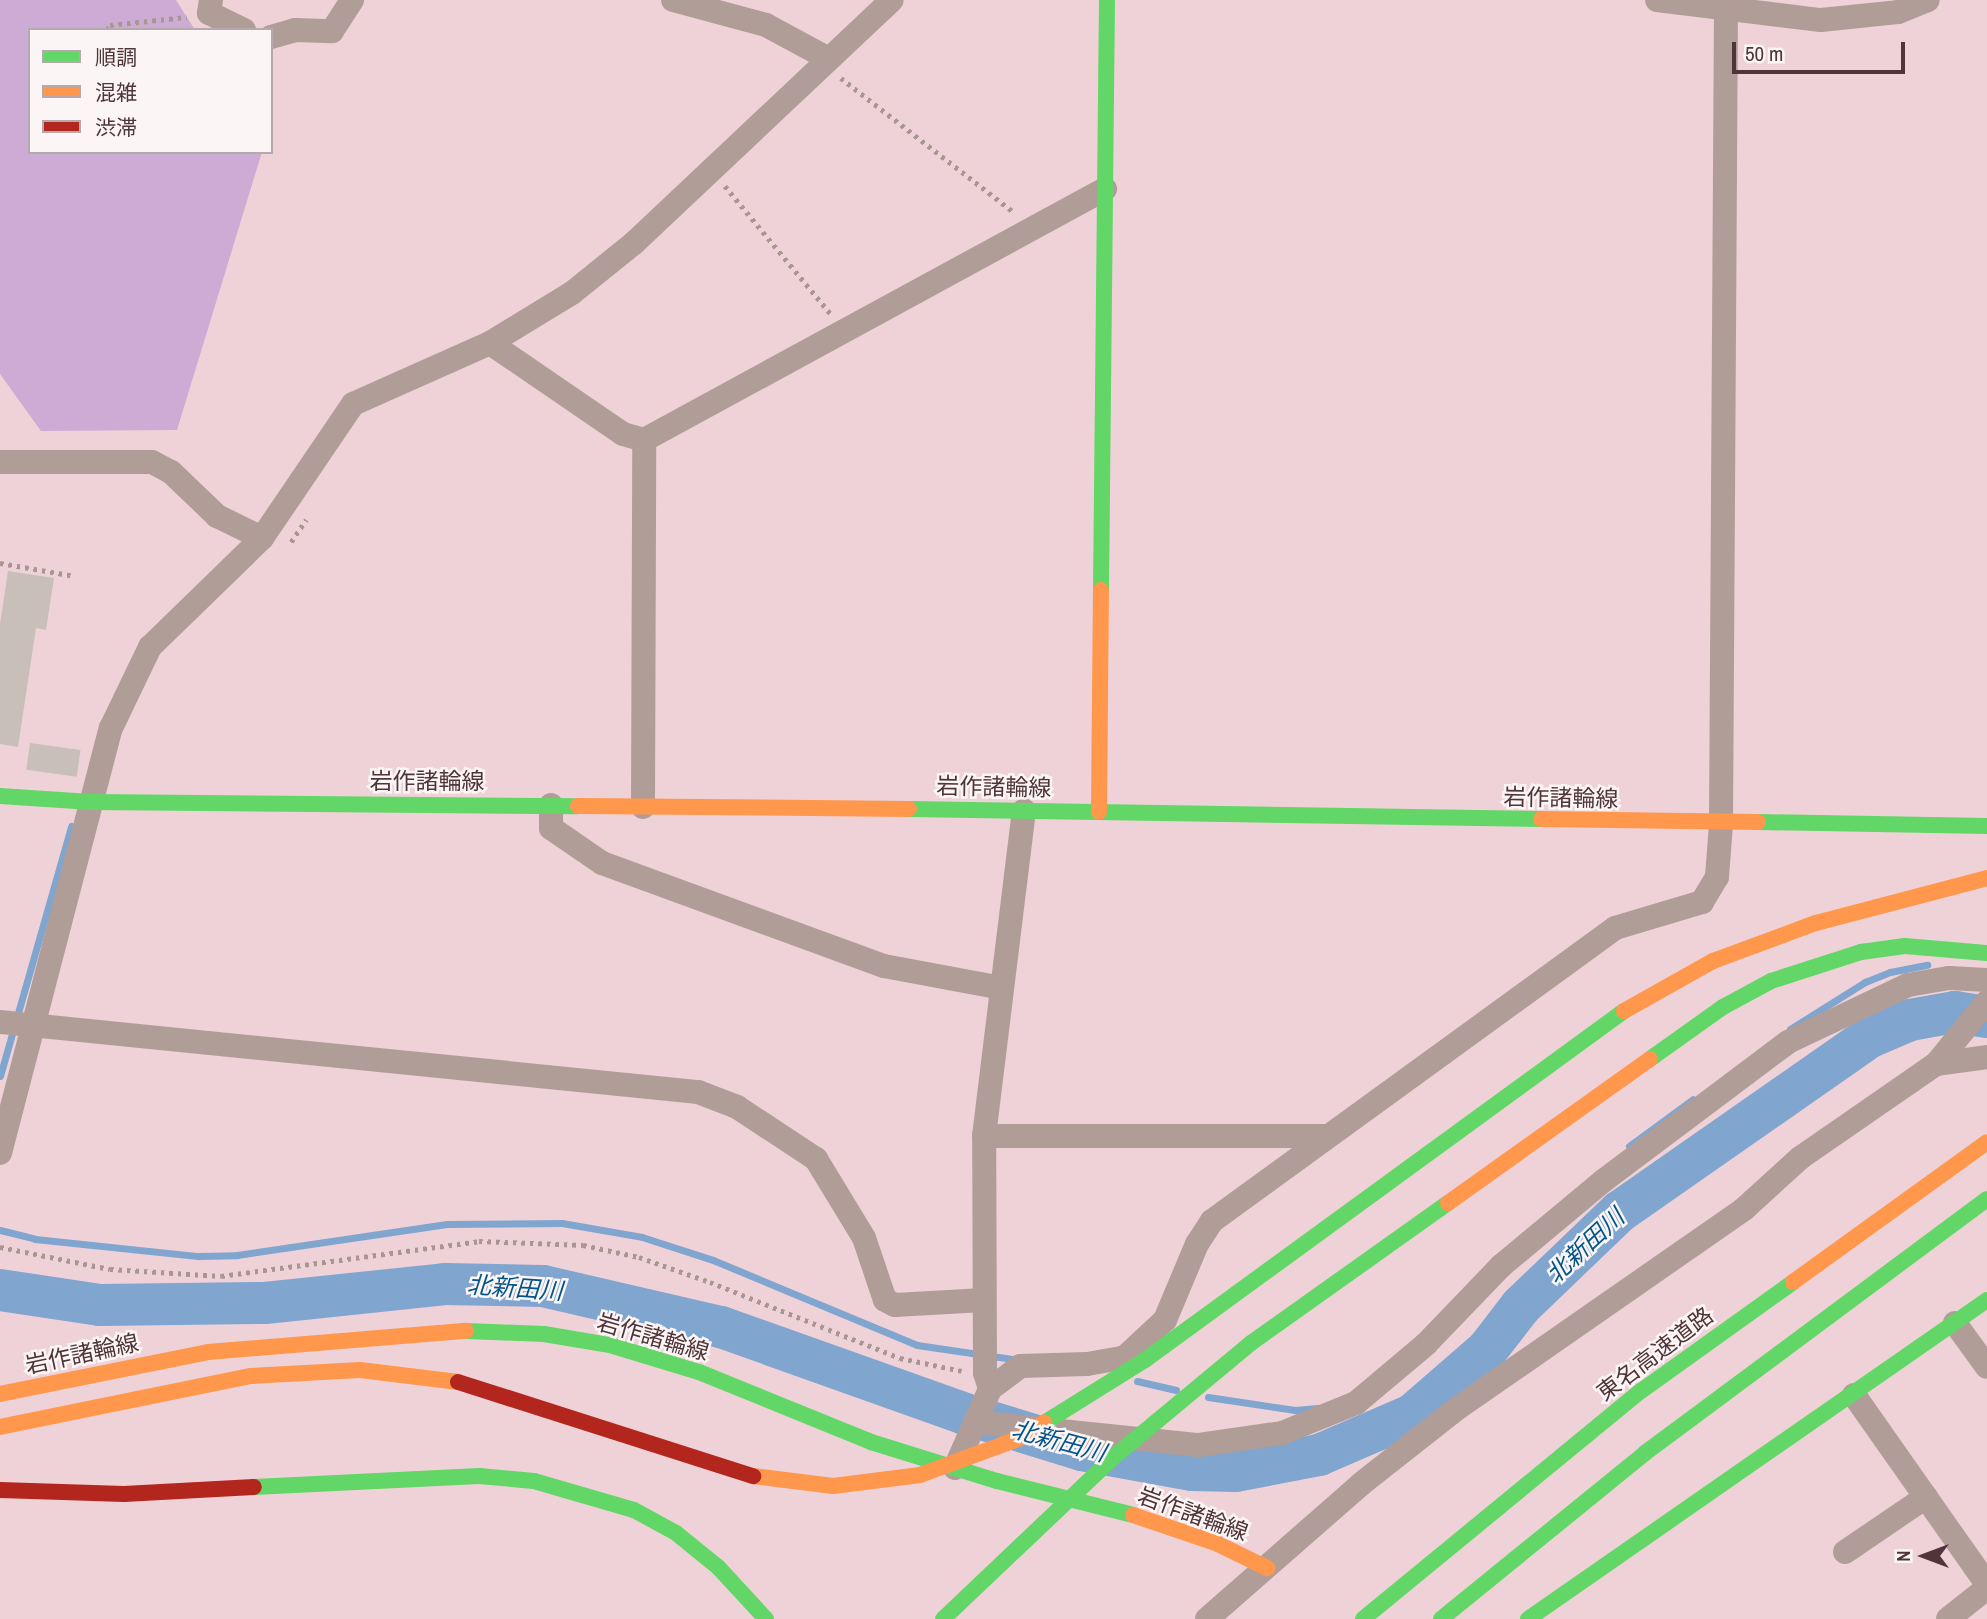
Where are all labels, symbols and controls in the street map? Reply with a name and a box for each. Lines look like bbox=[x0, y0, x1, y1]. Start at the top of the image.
legend bbox=[28, 28, 273, 154]
scale bar bbox=[1735, 28, 1908, 72]
text: 50 m bbox=[1745, 39, 1783, 68]
text: 順調 bbox=[95, 43, 137, 72]
text: 混雑 bbox=[95, 78, 137, 107]
text: 渋滞 bbox=[95, 113, 137, 142]
street label: 岩作諸輪線 bbox=[370, 767, 484, 795]
street label: 岩作諸輪線 bbox=[936, 772, 1052, 802]
street label: 岩作諸輪線 bbox=[1503, 783, 1619, 813]
water label: 北新田川 bbox=[1540, 1203, 1630, 1289]
water label: 北新田川 bbox=[466, 1270, 564, 1306]
street label: 東名高速道路 bbox=[1592, 1301, 1718, 1407]
street label: 岩作諸輪線 bbox=[594, 1308, 712, 1366]
street label: 岩作諸輪線 bbox=[23, 1329, 141, 1379]
water label: 北新田川 bbox=[1009, 1415, 1109, 1467]
street label: 岩作諸輪線 bbox=[1134, 1481, 1252, 1547]
north arrow bbox=[1889, 1521, 1959, 1591]
text: N bbox=[1890, 1550, 1916, 1562]

